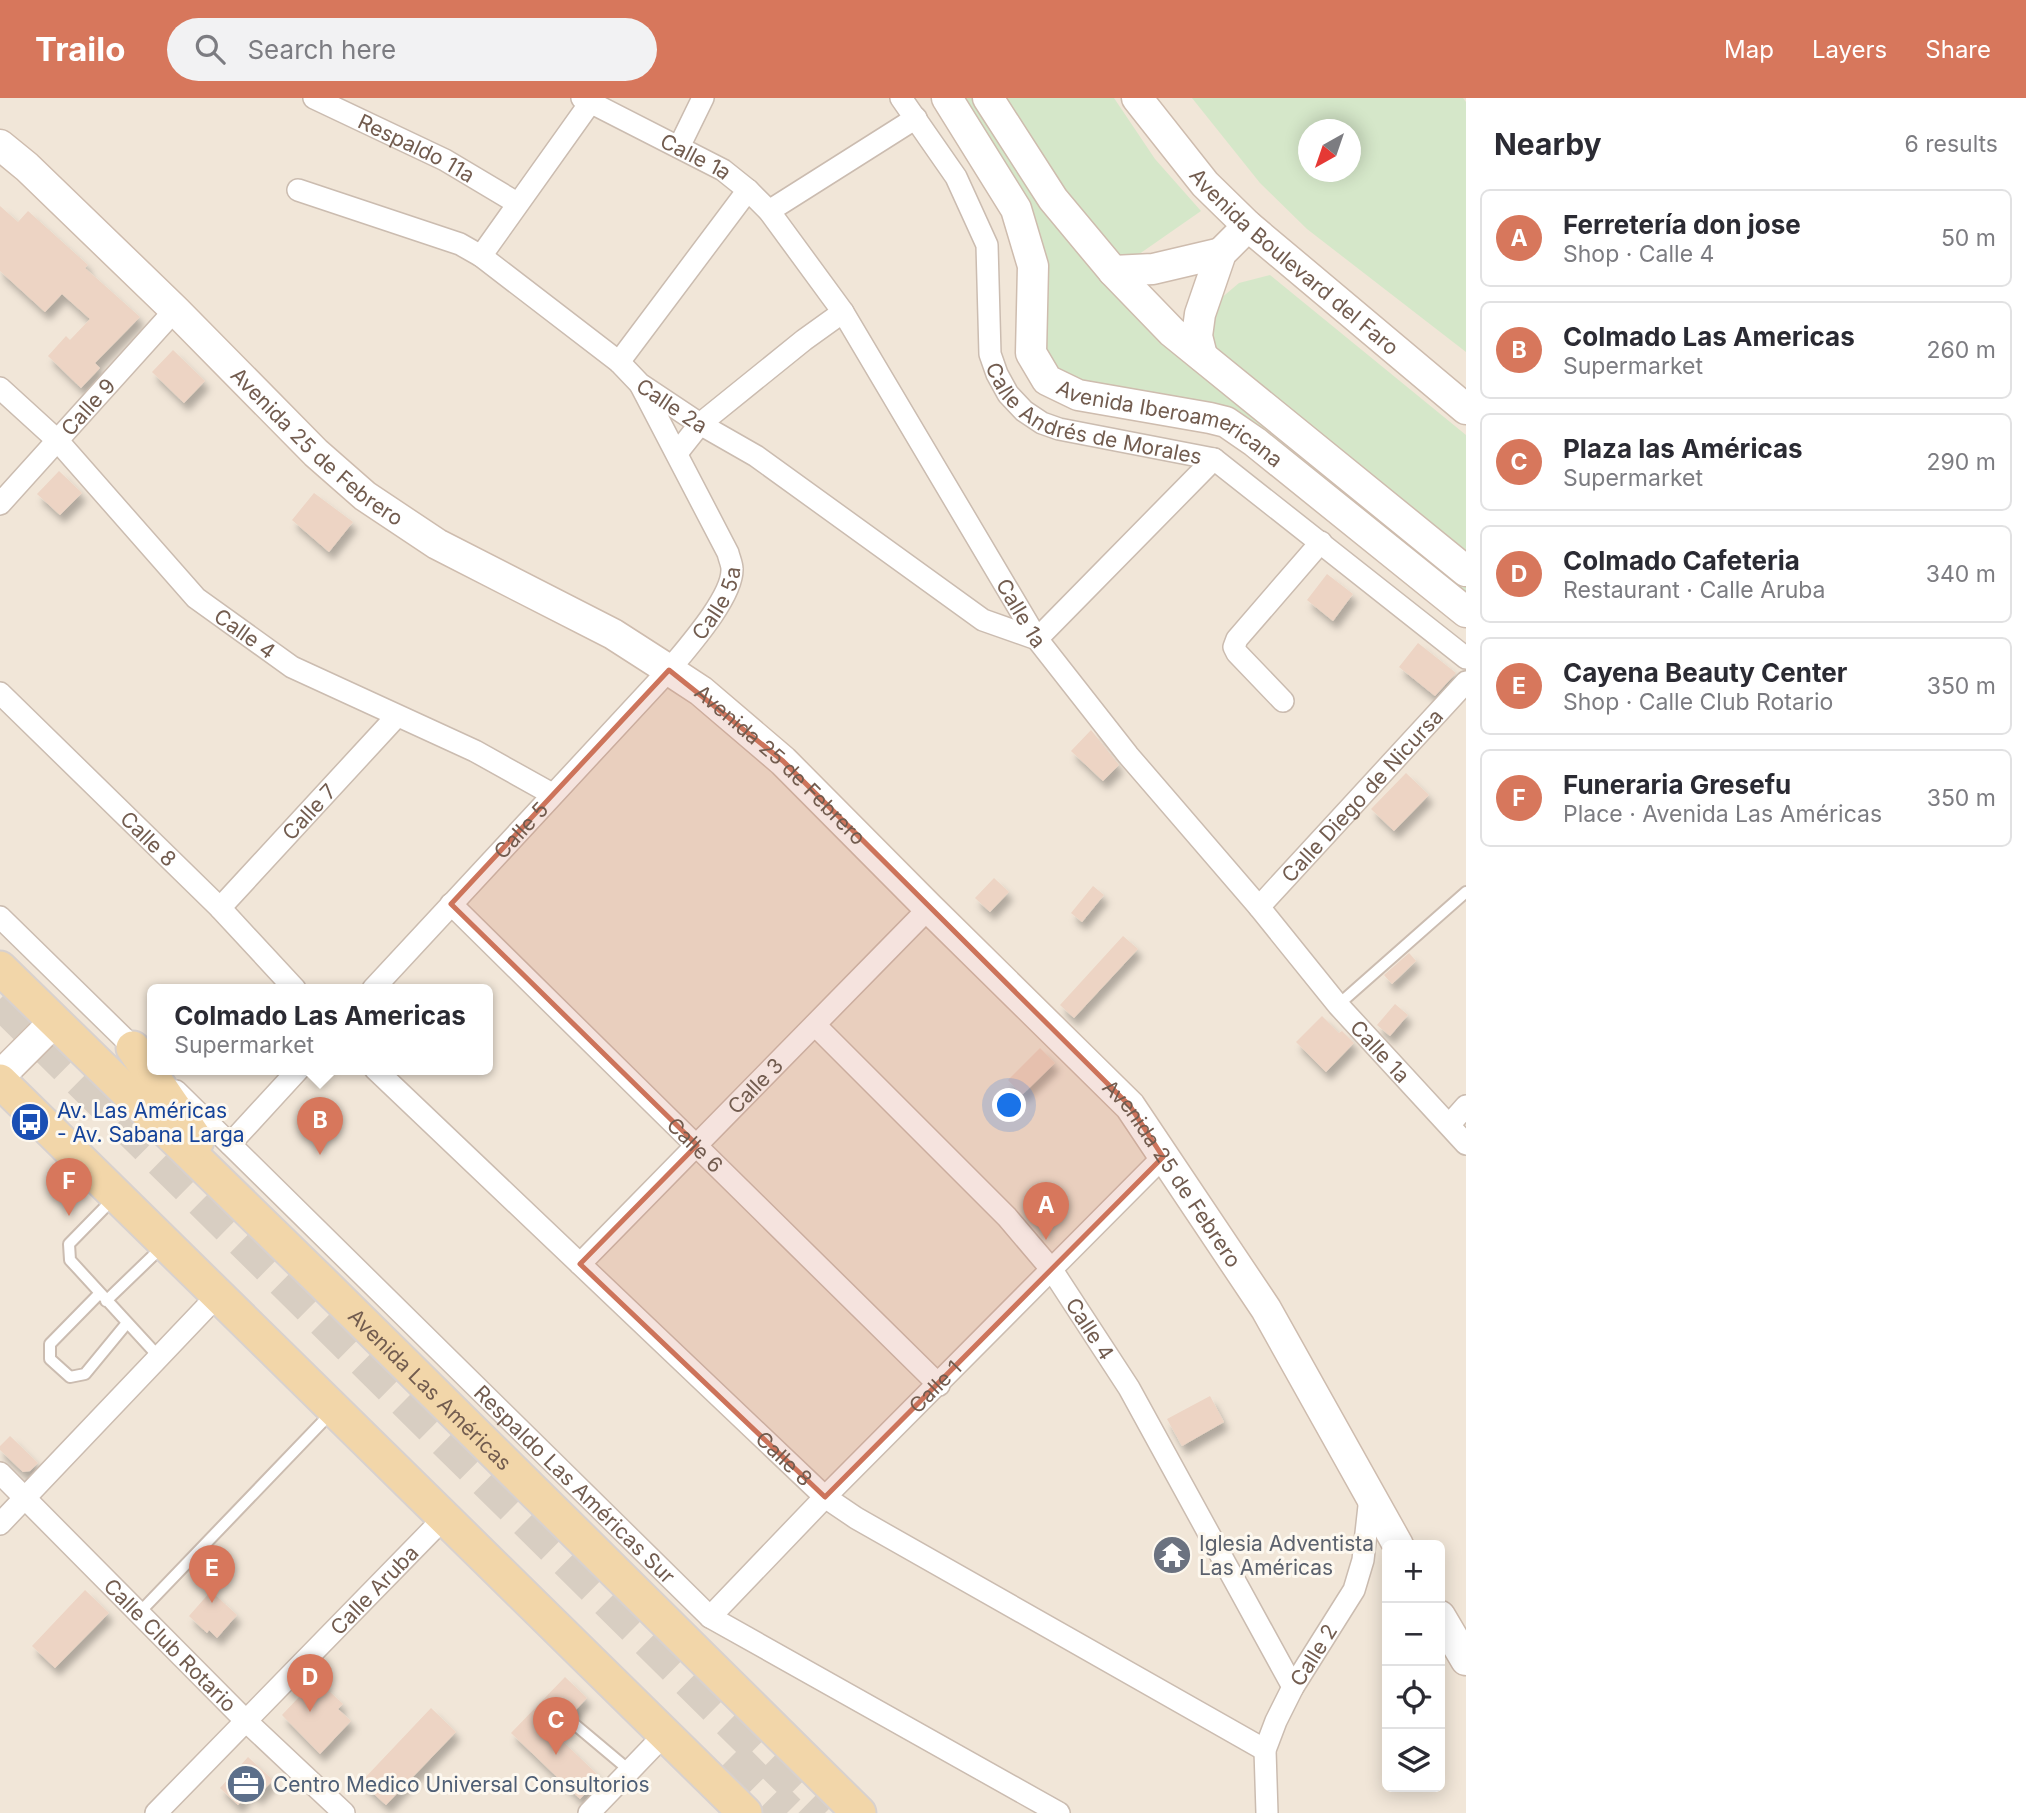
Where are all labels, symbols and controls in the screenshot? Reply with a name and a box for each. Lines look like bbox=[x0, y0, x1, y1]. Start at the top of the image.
search box bbox=[167, 18, 657, 81]
text: Trailo bbox=[35, 29, 125, 69]
icon: search bbox=[191, 30, 229, 68]
text: Search here bbox=[247, 34, 396, 65]
text: Map bbox=[1724, 35, 1774, 64]
text: Layers bbox=[1812, 35, 1887, 64]
text: Share bbox=[1925, 35, 1991, 64]
street label: Respaldo 11a bbox=[354, 108, 479, 187]
north arrow bbox=[1298, 119, 1361, 182]
text: Nearby bbox=[1494, 126, 1602, 162]
street label: Calle 1a bbox=[657, 128, 737, 185]
text: 6 results bbox=[1904, 130, 1998, 158]
street label: Avenida Boulevard del Faro bbox=[1185, 163, 1404, 360]
text: Ferretería don jose bbox=[1563, 209, 1801, 240]
text: A bbox=[1510, 224, 1528, 252]
text: 50 m bbox=[1941, 224, 1996, 252]
text: Shop · Calle 4 bbox=[1563, 240, 1714, 268]
text: Colmado Las Americas bbox=[1563, 321, 1855, 352]
text: B bbox=[1511, 336, 1527, 364]
text: 260 m bbox=[1927, 336, 1996, 364]
text: Supermarket bbox=[1563, 352, 1703, 380]
street label: Calle Andrés de Morales bbox=[981, 359, 1204, 469]
street label: Avenida 25 de Febrero bbox=[226, 362, 408, 530]
street label: Calle 9 bbox=[56, 373, 120, 441]
street label: Calle 2a bbox=[632, 373, 712, 438]
street label: Avenida Iberoamericana bbox=[1053, 374, 1288, 472]
text: Plaza las Américas bbox=[1563, 433, 1803, 464]
text: C bbox=[1510, 448, 1528, 476]
text: 290 m bbox=[1927, 448, 1996, 476]
text: Supermarket bbox=[1563, 464, 1703, 492]
text: Colmado Cafeteria bbox=[1563, 545, 1800, 576]
text: D bbox=[1511, 560, 1527, 588]
text: 340 m bbox=[1926, 560, 1996, 588]
street label: Calle 5a bbox=[686, 566, 745, 645]
street label: Calle 1a bbox=[991, 574, 1051, 653]
text: Restaurant · Calle Aruba bbox=[1563, 576, 1826, 604]
street label: Calle 4 bbox=[210, 603, 280, 664]
text: Cayena Beauty Center bbox=[1563, 657, 1847, 688]
text: E bbox=[1512, 672, 1526, 700]
text: 350 m bbox=[1927, 672, 1996, 700]
street label: Avenida 25 de Febrero bbox=[690, 679, 871, 850]
text: Shop · Calle Club Rotario bbox=[1563, 688, 1833, 716]
street label: Calle Diego de Nicursa bbox=[1276, 703, 1448, 887]
text: Funeraria Gresefu bbox=[1563, 769, 1791, 800]
street label: Calle 7 bbox=[277, 778, 341, 845]
text: F bbox=[1512, 784, 1526, 812]
text: 350 m bbox=[1927, 784, 1996, 812]
street label: Calle 5 bbox=[488, 796, 553, 863]
text: Place · Avenida Las Américas bbox=[1563, 800, 1882, 828]
street label: Calle 8 bbox=[116, 806, 182, 871]
popup bbox=[147, 984, 493, 1075]
text: Colmado Las Americas bbox=[174, 1000, 466, 1031]
street label: Calle 1a bbox=[1346, 1015, 1415, 1087]
text: Supermarket bbox=[174, 1031, 314, 1059]
street label: Calle 3 bbox=[722, 1052, 788, 1119]
street label: Avenida 25 de Febrero bbox=[1098, 1074, 1247, 1272]
your location bbox=[992, 1088, 1026, 1122]
pin: B bbox=[297, 1097, 343, 1155]
place label: Av. Las Américas - Av. Sabana Larga bbox=[57, 1098, 245, 1147]
bus stop icon: Av. Las Américas - Av. Sabana Larga bbox=[9, 1101, 51, 1143]
street label: Calle 6 bbox=[662, 1112, 728, 1178]
pin: F bbox=[46, 1158, 92, 1216]
pin: A bbox=[1023, 1182, 1069, 1240]
street label: Calle 4 bbox=[1061, 1293, 1120, 1364]
street label: Avenida Las Américas bbox=[344, 1303, 517, 1475]
street label: Calle 1 bbox=[903, 1355, 966, 1418]
street label: Respaldo Las Américas Sur bbox=[469, 1380, 681, 1588]
street label: Calle 8 bbox=[751, 1426, 818, 1491]
place label: Iglesia Adventista Las Américas bbox=[1199, 1531, 1374, 1580]
temple icon: Iglesia Adventista Las Américas bbox=[1151, 1534, 1193, 1576]
street label: Calle Aruba bbox=[325, 1540, 423, 1640]
map controls bbox=[1382, 1540, 1445, 1792]
button: + bbox=[1382, 1540, 1445, 1603]
pin: E bbox=[189, 1545, 235, 1603]
street label: Calle Club Rotario bbox=[99, 1573, 242, 1717]
button: − bbox=[1382, 1603, 1445, 1666]
street label: Calle 2 bbox=[1284, 1619, 1342, 1690]
pin: D bbox=[287, 1654, 333, 1712]
button: locate bbox=[1382, 1666, 1445, 1729]
pin: C bbox=[533, 1697, 579, 1755]
button: layers bbox=[1382, 1729, 1445, 1792]
office icon: Centro Medico Universal Consultorios bbox=[225, 1763, 267, 1805]
place label: Centro Medico Universal Consultorios bbox=[273, 1772, 650, 1797]

